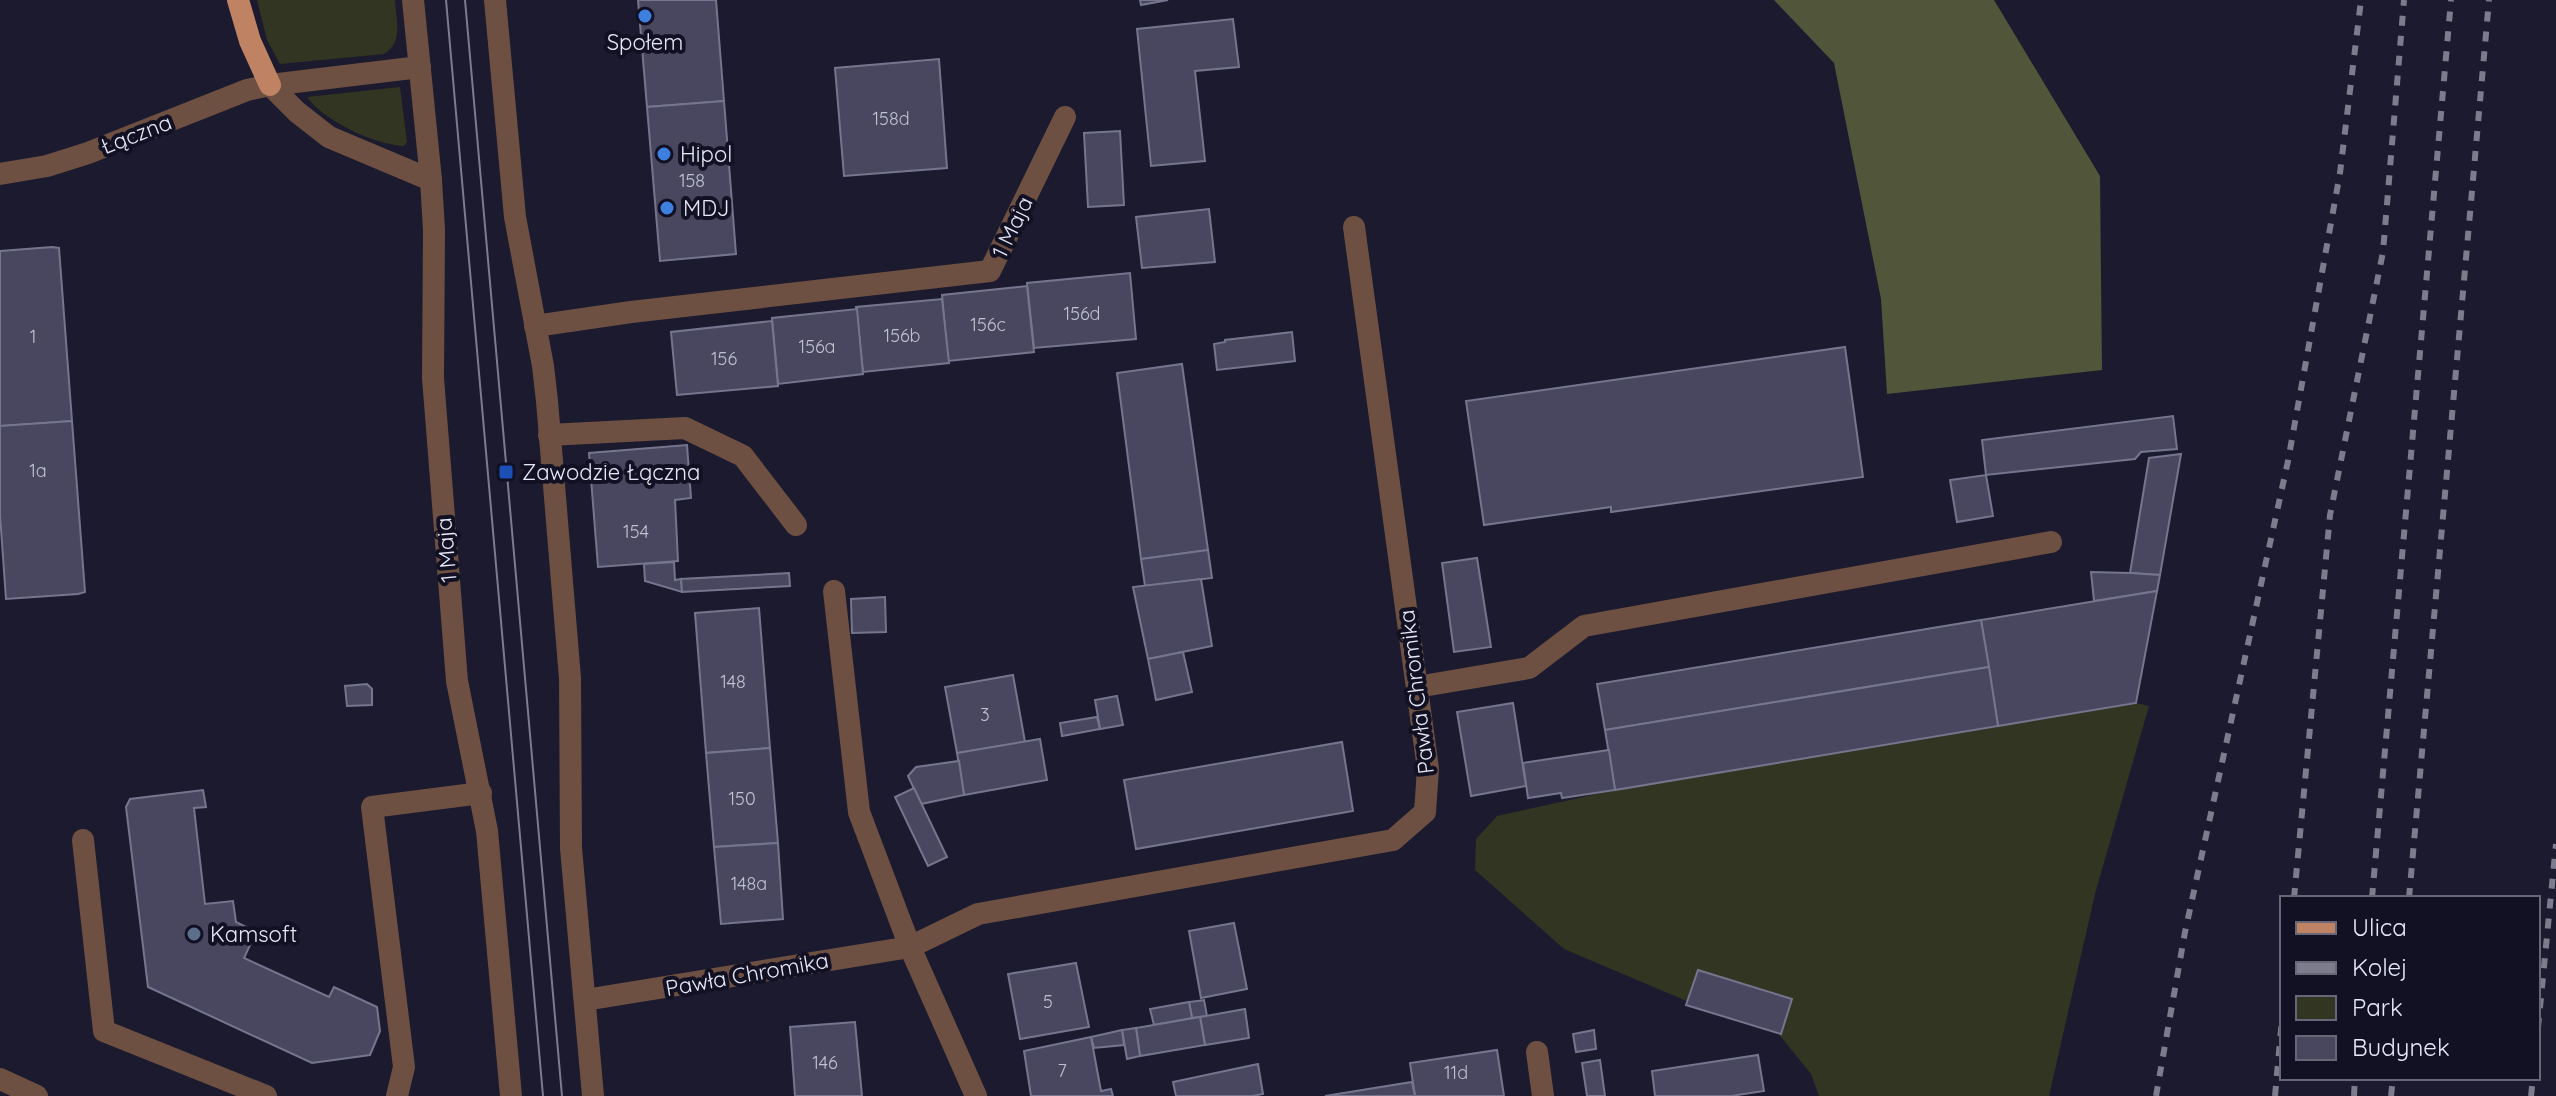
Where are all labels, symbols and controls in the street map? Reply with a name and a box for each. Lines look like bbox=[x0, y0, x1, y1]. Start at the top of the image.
marker: Społem bbox=[636, 7, 654, 25]
place label: Społem bbox=[607, 28, 683, 56]
house number: 158d bbox=[872, 107, 910, 130]
street label: Łączna bbox=[96, 108, 176, 160]
place label: Hipol bbox=[680, 140, 732, 168]
marker: Hipol bbox=[655, 145, 673, 163]
house number: 158 bbox=[679, 169, 705, 192]
street label: 1 Maja bbox=[985, 192, 1039, 262]
place label: MDJ bbox=[683, 194, 729, 222]
marker: MDJ bbox=[658, 199, 676, 217]
house number: 156d bbox=[1063, 302, 1101, 325]
house number: 156c bbox=[970, 313, 1006, 336]
house number: 156b bbox=[883, 324, 921, 347]
house number: 1 bbox=[30, 325, 36, 348]
house number: 156a bbox=[798, 335, 836, 358]
house number: 156 bbox=[711, 347, 737, 370]
place label: Zawodzie Łączna bbox=[522, 458, 700, 486]
house number: 1a bbox=[29, 459, 47, 482]
marker: Zawodzie Łączna bbox=[497, 463, 515, 481]
street label: 1 Maja bbox=[429, 516, 463, 584]
house number: 154 bbox=[623, 520, 649, 543]
street label: Pawła Chromika bbox=[1392, 608, 1440, 776]
house number: 148 bbox=[720, 670, 746, 693]
house number: 3 bbox=[980, 703, 990, 726]
house number: 150 bbox=[728, 787, 756, 810]
house number: 148a bbox=[731, 872, 767, 895]
legend bbox=[2280, 896, 2540, 1080]
text: Ulica bbox=[2352, 912, 2407, 942]
place label: Kamsoft bbox=[210, 920, 297, 948]
marker: Kamsoft bbox=[185, 925, 203, 943]
street label: Pawła Chromika bbox=[663, 946, 831, 1002]
text: Kolej bbox=[2352, 952, 2408, 982]
house number: 5 bbox=[1043, 990, 1053, 1013]
text: Park bbox=[2352, 992, 2403, 1022]
text: Budynek bbox=[2352, 1032, 2450, 1062]
house number: 146 bbox=[812, 1051, 838, 1074]
house number: 7 bbox=[1057, 1059, 1067, 1082]
house number: 11d bbox=[1444, 1061, 1468, 1084]

